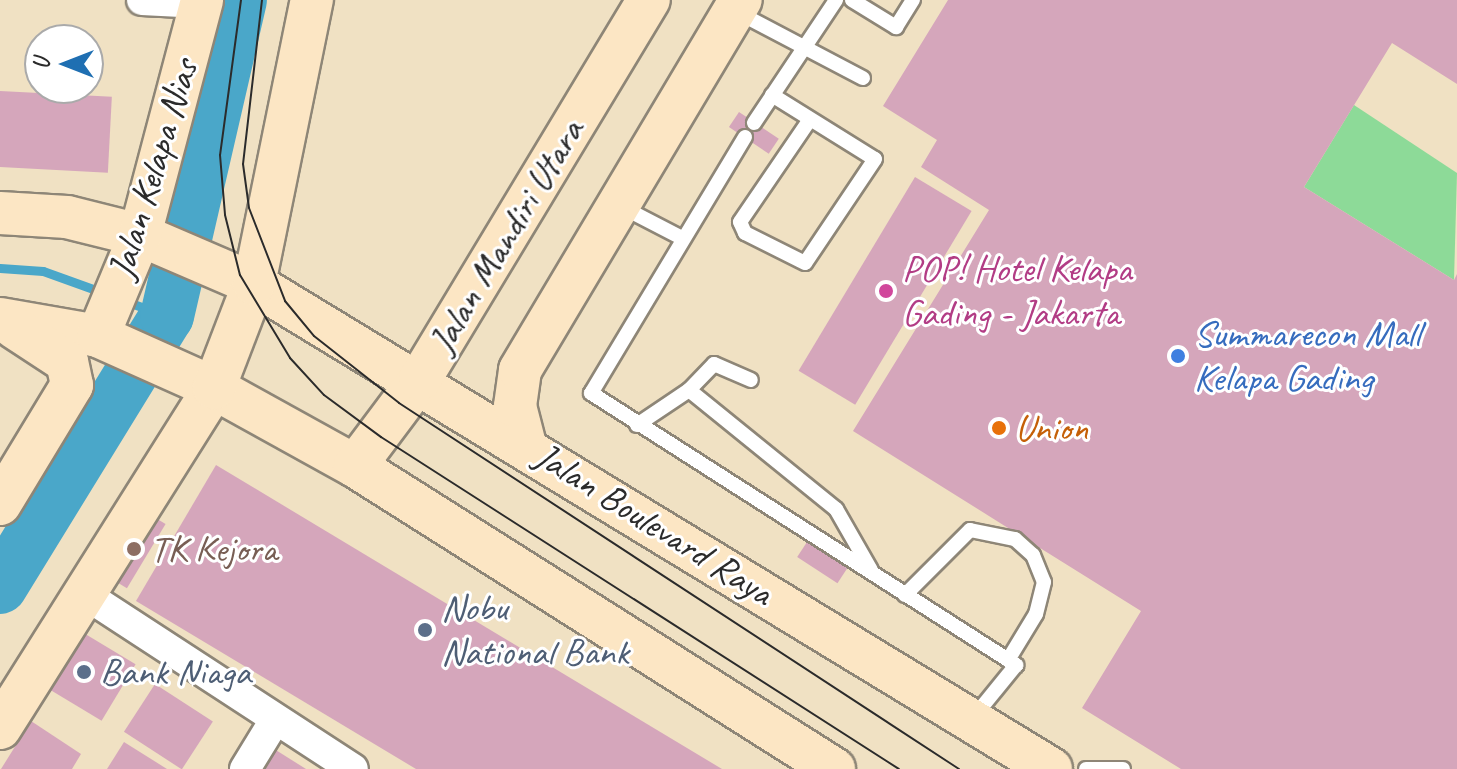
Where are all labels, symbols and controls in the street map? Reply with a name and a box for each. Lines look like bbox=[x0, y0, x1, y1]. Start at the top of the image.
north arrow bbox=[24, 24, 104, 104]
street label: Jalan Kelapa Nias bbox=[98, 54, 208, 284]
text: U bbox=[28, 59, 56, 69]
street label: Jalan Mandiri Utara bbox=[418, 110, 594, 362]
place label: POP! Hotel Kelapa Gading - Jakarta bbox=[902, 246, 1131, 336]
marker: POP! Hotel Kelapa Gading - Jakarta bbox=[877, 282, 895, 300]
place label: Summarecon Mall Kelapa Gading bbox=[1194, 311, 1422, 400]
marker: Summarecon Mall Kelapa Gading bbox=[1169, 347, 1187, 365]
place label: Union bbox=[1015, 405, 1088, 451]
marker: Union bbox=[990, 419, 1008, 437]
street label: Jalan Boulevard Raya bbox=[526, 432, 782, 616]
place label: TK Kejora bbox=[150, 526, 276, 572]
marker: TK Kejora bbox=[125, 540, 143, 558]
place label: Nobu National Bank bbox=[441, 585, 630, 674]
marker: Nobu National Bank bbox=[416, 621, 434, 639]
place label: Bank Niaga bbox=[100, 649, 251, 695]
marker: Bank Niaga bbox=[75, 663, 93, 681]

